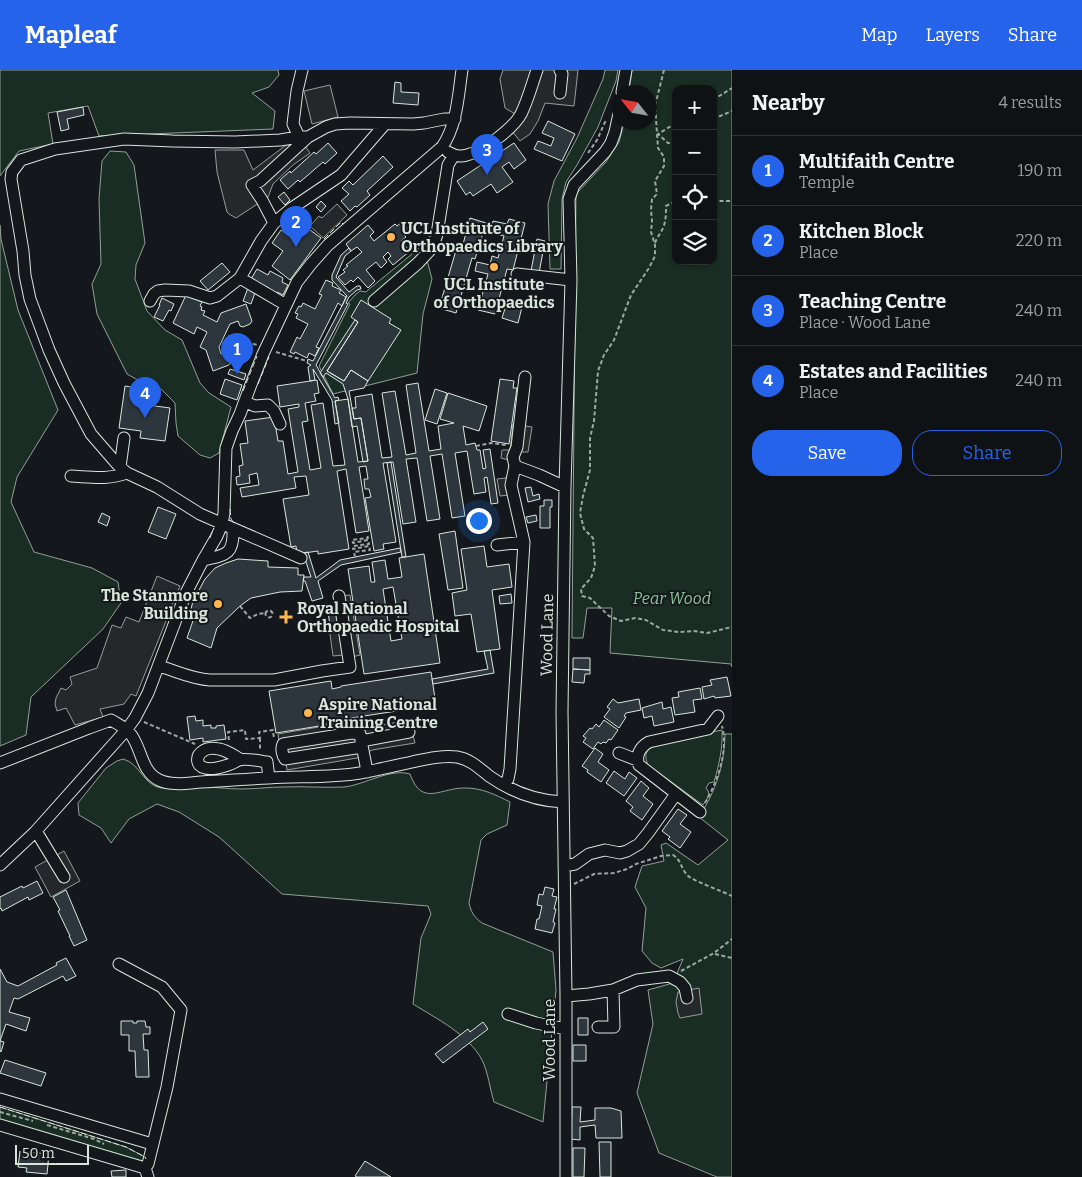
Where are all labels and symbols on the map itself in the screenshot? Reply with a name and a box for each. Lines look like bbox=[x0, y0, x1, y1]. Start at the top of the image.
north arrow bbox=[612, 85, 657, 130]
pin: 3 bbox=[471, 134, 503, 175]
pin: 2 bbox=[280, 206, 312, 247]
place label: UCL Institute of Orthopaedics Library bbox=[401, 219, 563, 256]
marker: UCL Institute of Orthopaedics Library bbox=[385, 231, 397, 243]
marker: UCL Institute of Orthopaedics bbox=[488, 261, 500, 273]
place label: UCL Institute of Orthopaedics bbox=[433, 275, 555, 312]
pin: 1 bbox=[221, 333, 253, 374]
pin: 4 bbox=[129, 377, 161, 418]
your location bbox=[466, 508, 492, 534]
place label: The Stanmore Building bbox=[101, 586, 208, 623]
park label: Pear Wood bbox=[633, 589, 711, 608]
street label: Wood Lane bbox=[537, 594, 557, 676]
marker: The Stanmore Building bbox=[212, 598, 224, 610]
place label: Royal National Orthopaedic Hospital bbox=[297, 599, 460, 636]
marker: Royal National Orthopaedic Hospital bbox=[279, 610, 293, 624]
place label: Aspire National Training Centre bbox=[318, 695, 438, 732]
marker: Aspire National Training Centre bbox=[302, 707, 314, 719]
street label: Wood Lane bbox=[540, 999, 559, 1081]
scale bar bbox=[15, 1142, 89, 1165]

